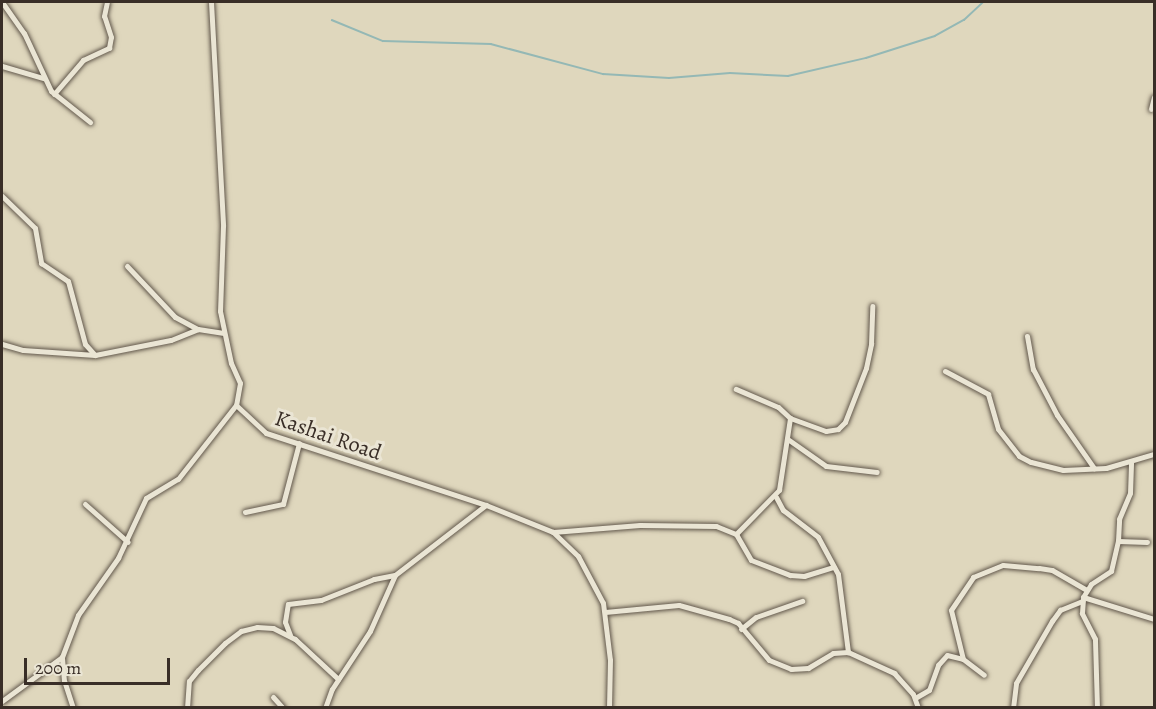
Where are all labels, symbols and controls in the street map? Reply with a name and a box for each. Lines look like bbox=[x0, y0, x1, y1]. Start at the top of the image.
street label: Kashai Road bbox=[271, 405, 385, 467]
scale bar bbox=[27, 646, 172, 684]
text: 200 m bbox=[35, 656, 81, 680]

